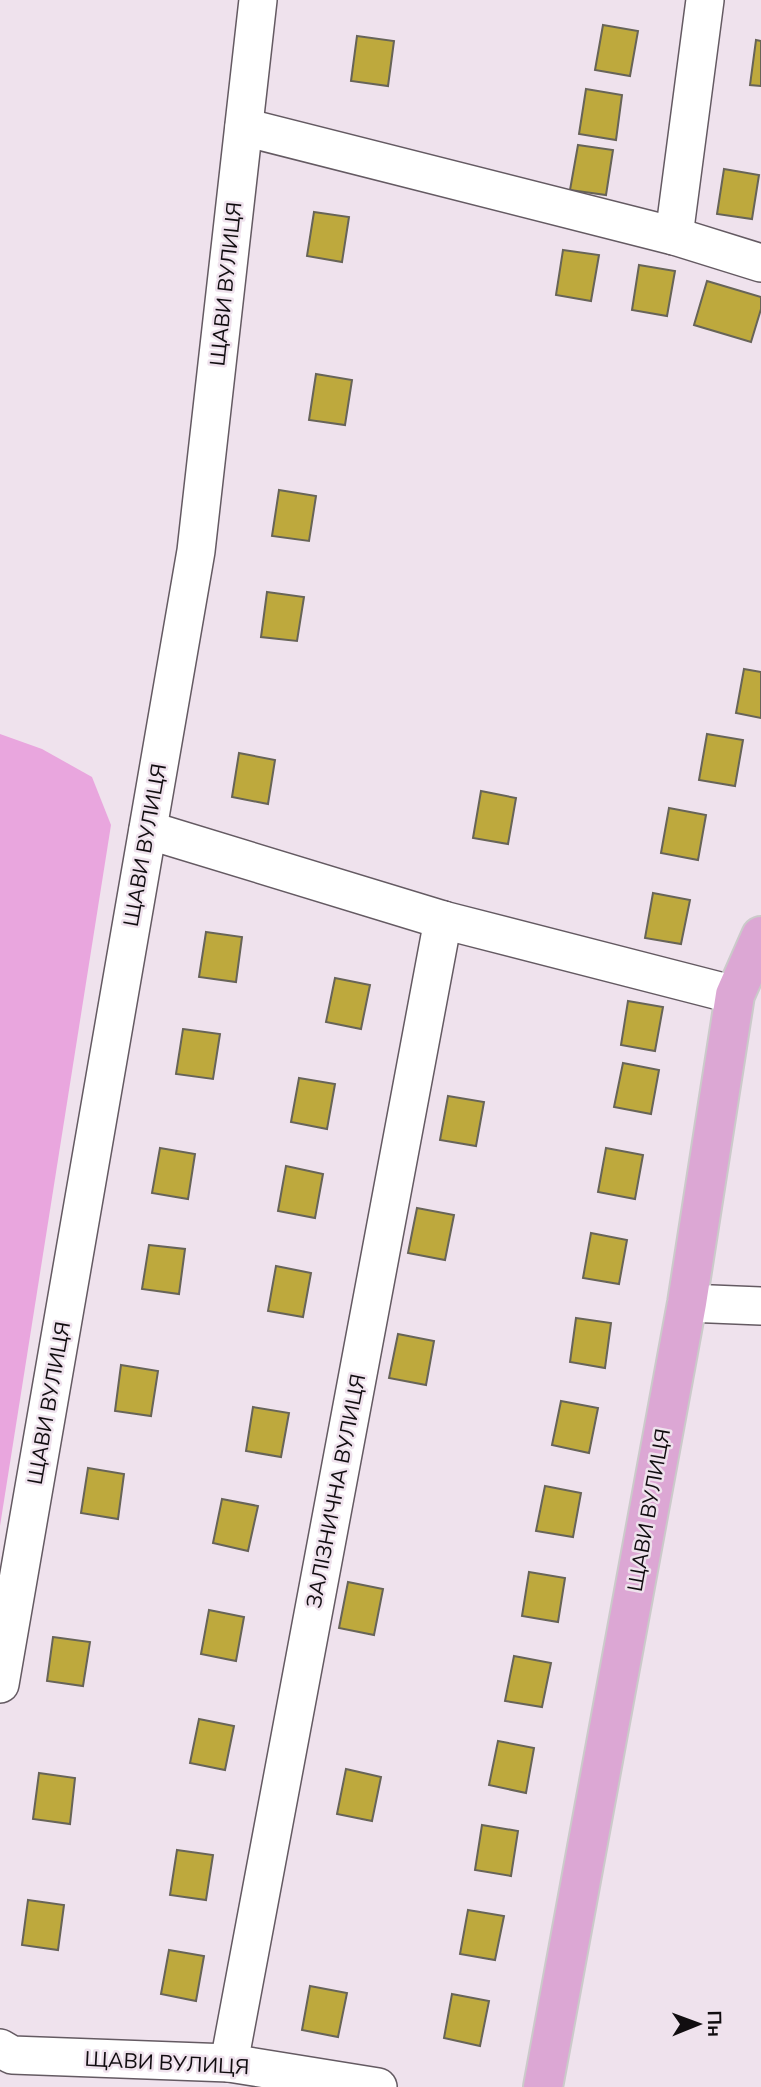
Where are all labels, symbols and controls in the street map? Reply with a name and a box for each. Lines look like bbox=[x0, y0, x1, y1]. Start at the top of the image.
street label: ЩАВИ ВУЛИЦЯ bbox=[203, 200, 247, 367]
street label: ЩАВИ ВУЛИЦЯ bbox=[117, 761, 171, 928]
street label: ЩАВИ ВУЛИЦЯ bbox=[21, 1319, 75, 1486]
street label: ЗАЛІЗНИЧНА ВУЛИЦЯ bbox=[300, 1372, 370, 1610]
street label: ЩАВИ ВУЛИЦЯ bbox=[621, 1426, 675, 1593]
north arrow bbox=[663, 1989, 733, 2059]
text: Пн bbox=[703, 2010, 727, 2037]
street label: ЩАВИ ВУЛИЦЯ bbox=[84, 2045, 250, 2079]

